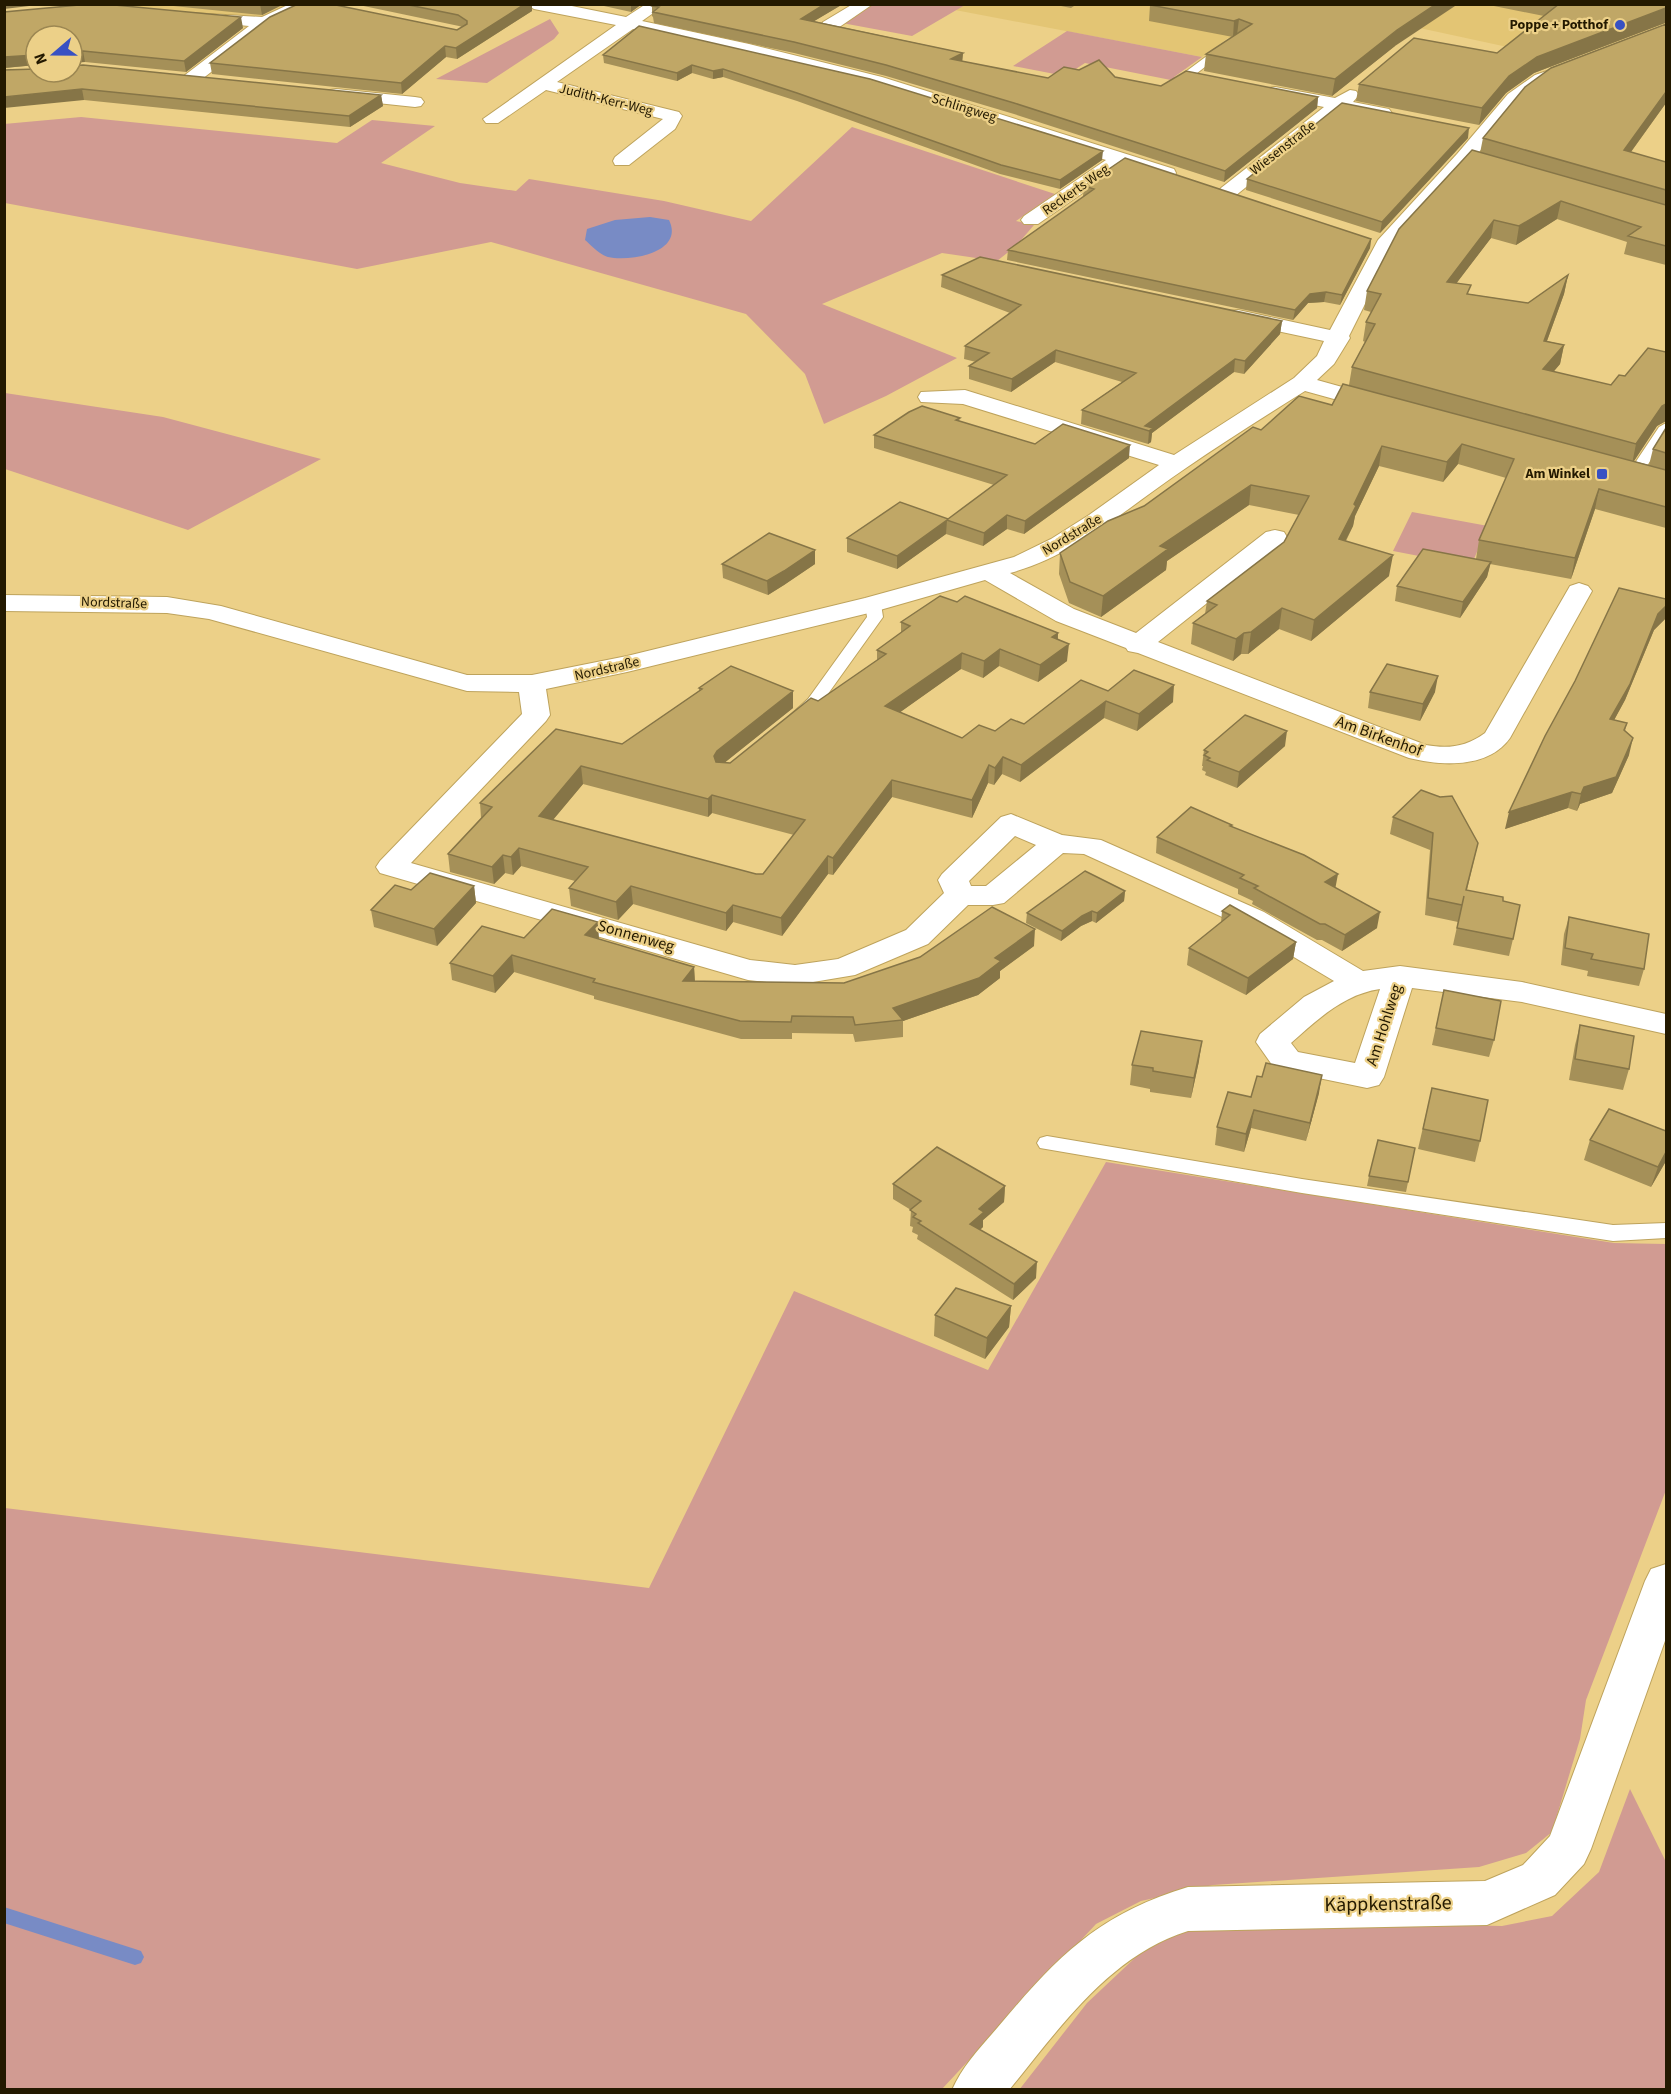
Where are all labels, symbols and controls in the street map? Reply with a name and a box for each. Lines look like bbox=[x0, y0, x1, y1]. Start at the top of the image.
place label: Poppe + Potthof bbox=[1510, 15, 1609, 35]
marker: Poppe + Potthof bbox=[1613, 18, 1627, 32]
north arrow bbox=[24, 24, 84, 84]
text: N bbox=[29, 50, 53, 68]
street label: Judith-Kerr-Weg bbox=[557, 79, 655, 121]
street label: Schlingweg bbox=[929, 89, 999, 127]
street label: Wiesenstraße bbox=[1246, 116, 1320, 180]
street label: Reckerts Weg bbox=[1038, 160, 1114, 220]
place label: Am Winkel bbox=[1524, 464, 1590, 484]
marker: Am Winkel bbox=[1595, 467, 1609, 481]
street label: Nordstraße bbox=[1039, 509, 1106, 561]
street label: Nordstraße bbox=[81, 592, 147, 614]
street label: Nordstraße bbox=[573, 652, 641, 686]
street label: Am Birkenhof bbox=[1333, 710, 1426, 762]
street label: Sonnenweg bbox=[595, 915, 677, 957]
street label: Am Hohlweg bbox=[1361, 982, 1407, 1068]
street label: Käppkenstraße bbox=[1324, 1889, 1452, 1919]

